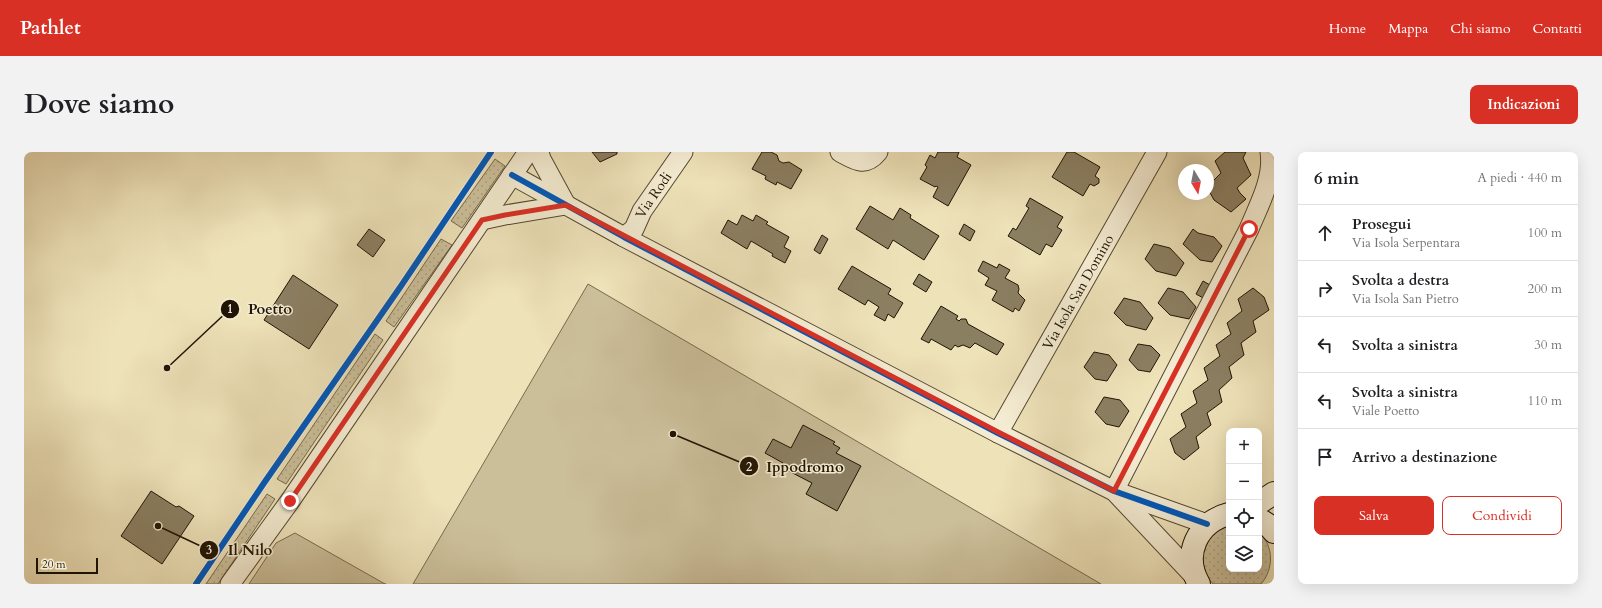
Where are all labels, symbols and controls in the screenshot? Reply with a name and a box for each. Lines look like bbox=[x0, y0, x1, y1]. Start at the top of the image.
text: Pathlet bbox=[20, 15, 81, 41]
text: Home bbox=[1329, 19, 1366, 38]
text: Mappa bbox=[1388, 19, 1428, 38]
text: Chi siamo bbox=[1450, 19, 1511, 38]
text: Contatti bbox=[1533, 19, 1582, 38]
text: Dove siamo bbox=[24, 85, 174, 123]
button: Indicazioni bbox=[1470, 85, 1578, 124]
north arrow bbox=[1178, 164, 1214, 200]
text: 6 min bbox=[1314, 167, 1359, 190]
street label: Via Rodi bbox=[631, 168, 676, 221]
text: A piedi · 440 m bbox=[1477, 169, 1562, 187]
text: Prosegui bbox=[1352, 214, 1411, 234]
route start bbox=[1240, 220, 1258, 238]
icon: ahead bbox=[1314, 222, 1336, 244]
text: 100 m bbox=[1528, 224, 1562, 242]
street label: Via Isola San Domino bbox=[1038, 231, 1118, 353]
text: Via Isola Serpentara bbox=[1352, 234, 1460, 252]
text: Svolta a destra bbox=[1352, 270, 1449, 290]
icon: right bbox=[1314, 278, 1336, 300]
text: 200 m bbox=[1528, 280, 1562, 298]
text: Via Isola San Pietro bbox=[1352, 290, 1459, 308]
callout: Poetto bbox=[220, 295, 300, 322]
text: Poetto bbox=[248, 299, 292, 319]
text: 1 bbox=[227, 301, 233, 317]
icon: left bbox=[1314, 334, 1336, 356]
text: Svolta a sinistra bbox=[1352, 335, 1458, 355]
text: 30 m bbox=[1534, 336, 1562, 354]
text: Svolta a sinistra bbox=[1352, 382, 1458, 402]
icon: left bbox=[1314, 390, 1336, 412]
text: 110 m bbox=[1528, 392, 1562, 410]
text: Viale Poetto bbox=[1352, 402, 1419, 420]
map controls bbox=[1226, 428, 1262, 572]
button: + bbox=[1226, 428, 1262, 464]
icon: arrive bbox=[1314, 446, 1336, 468]
text: Arrivo a destinazione bbox=[1352, 447, 1498, 467]
callout: Ippodromo bbox=[739, 453, 852, 480]
text: Ippodromo bbox=[766, 457, 844, 477]
text: 2 bbox=[746, 459, 752, 475]
button: − bbox=[1226, 464, 1262, 500]
route end bbox=[281, 492, 299, 510]
button: Salva bbox=[1314, 496, 1434, 535]
button: Condividi bbox=[1442, 496, 1562, 535]
button: locate bbox=[1226, 500, 1262, 536]
button: layers bbox=[1226, 536, 1262, 572]
callout: Il Nilo bbox=[199, 537, 280, 564]
text: Il Nilo bbox=[228, 540, 272, 560]
text: 3 bbox=[206, 542, 212, 558]
scale bar bbox=[36, 556, 98, 575]
text: 20 m bbox=[42, 557, 66, 572]

